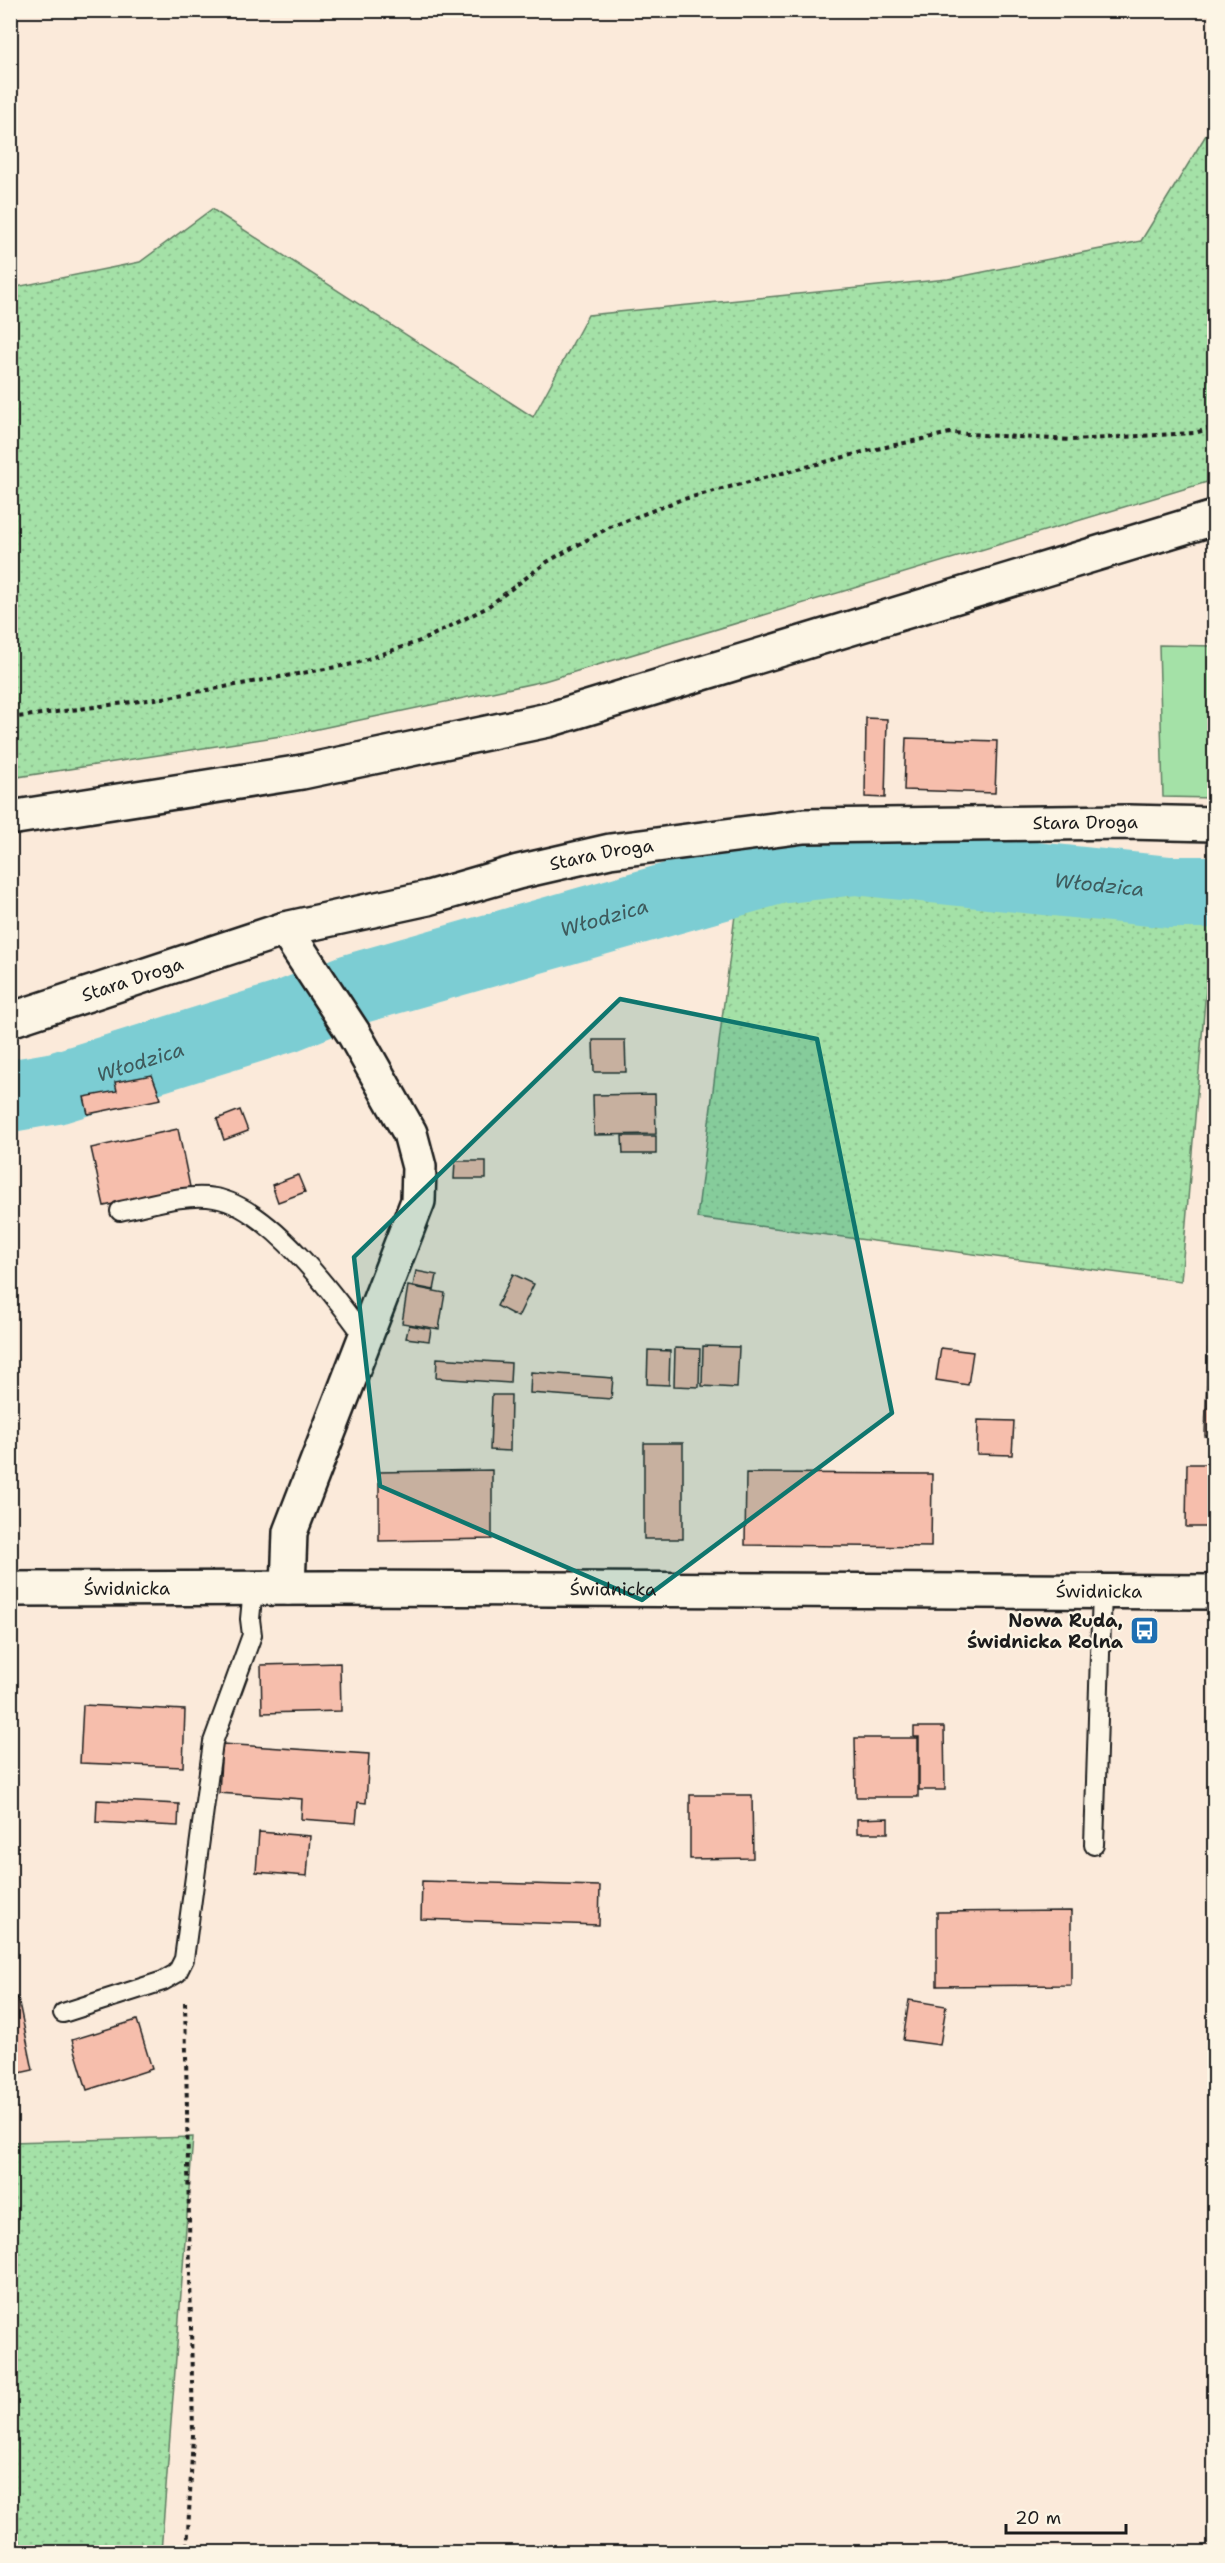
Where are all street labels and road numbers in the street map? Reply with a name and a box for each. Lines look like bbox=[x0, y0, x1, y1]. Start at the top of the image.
street label: Stara Droga bbox=[1033, 810, 1138, 835]
street label: Stara Droga bbox=[547, 834, 655, 876]
street label: Stara Droga bbox=[79, 952, 186, 1007]
street label: Świdnicka bbox=[84, 1576, 170, 1601]
street label: Świdnicka bbox=[570, 1577, 656, 1601]
street label: Świdnicka bbox=[1056, 1579, 1142, 1604]

